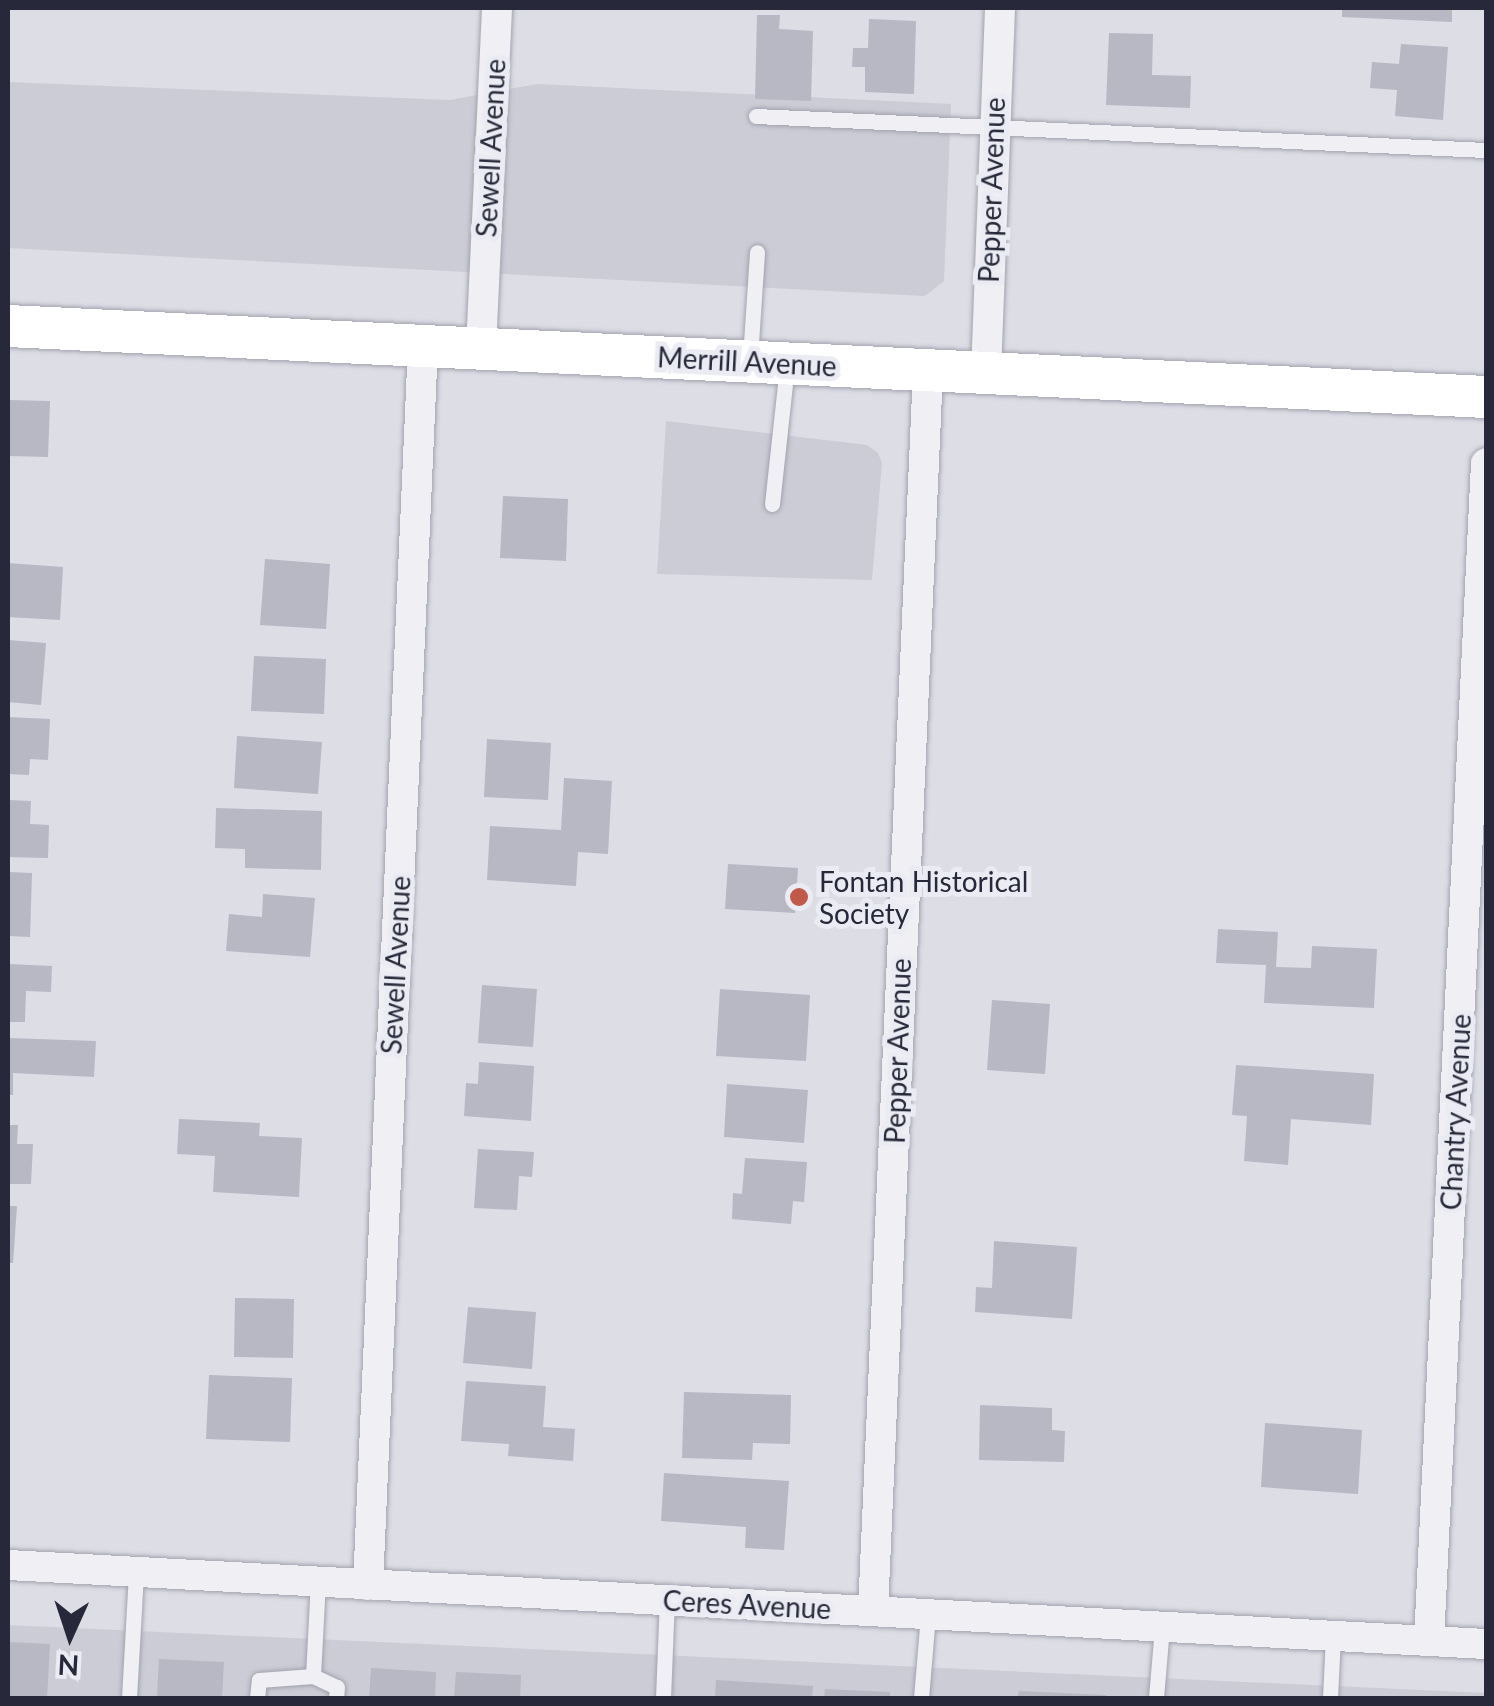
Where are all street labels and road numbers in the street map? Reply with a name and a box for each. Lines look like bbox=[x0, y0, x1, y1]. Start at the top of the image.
street label: Sewell Avenue bbox=[469, 58, 511, 238]
street label: Pepper Avenue bbox=[971, 96, 1011, 284]
street label: Merrill Avenue bbox=[656, 339, 838, 383]
street label: Sewell Avenue bbox=[374, 875, 416, 1055]
street label: Pepper Avenue bbox=[877, 957, 917, 1145]
street label: Chantry Avenue bbox=[1433, 1012, 1477, 1212]
street label: Ceres Avenue bbox=[661, 1583, 833, 1625]

